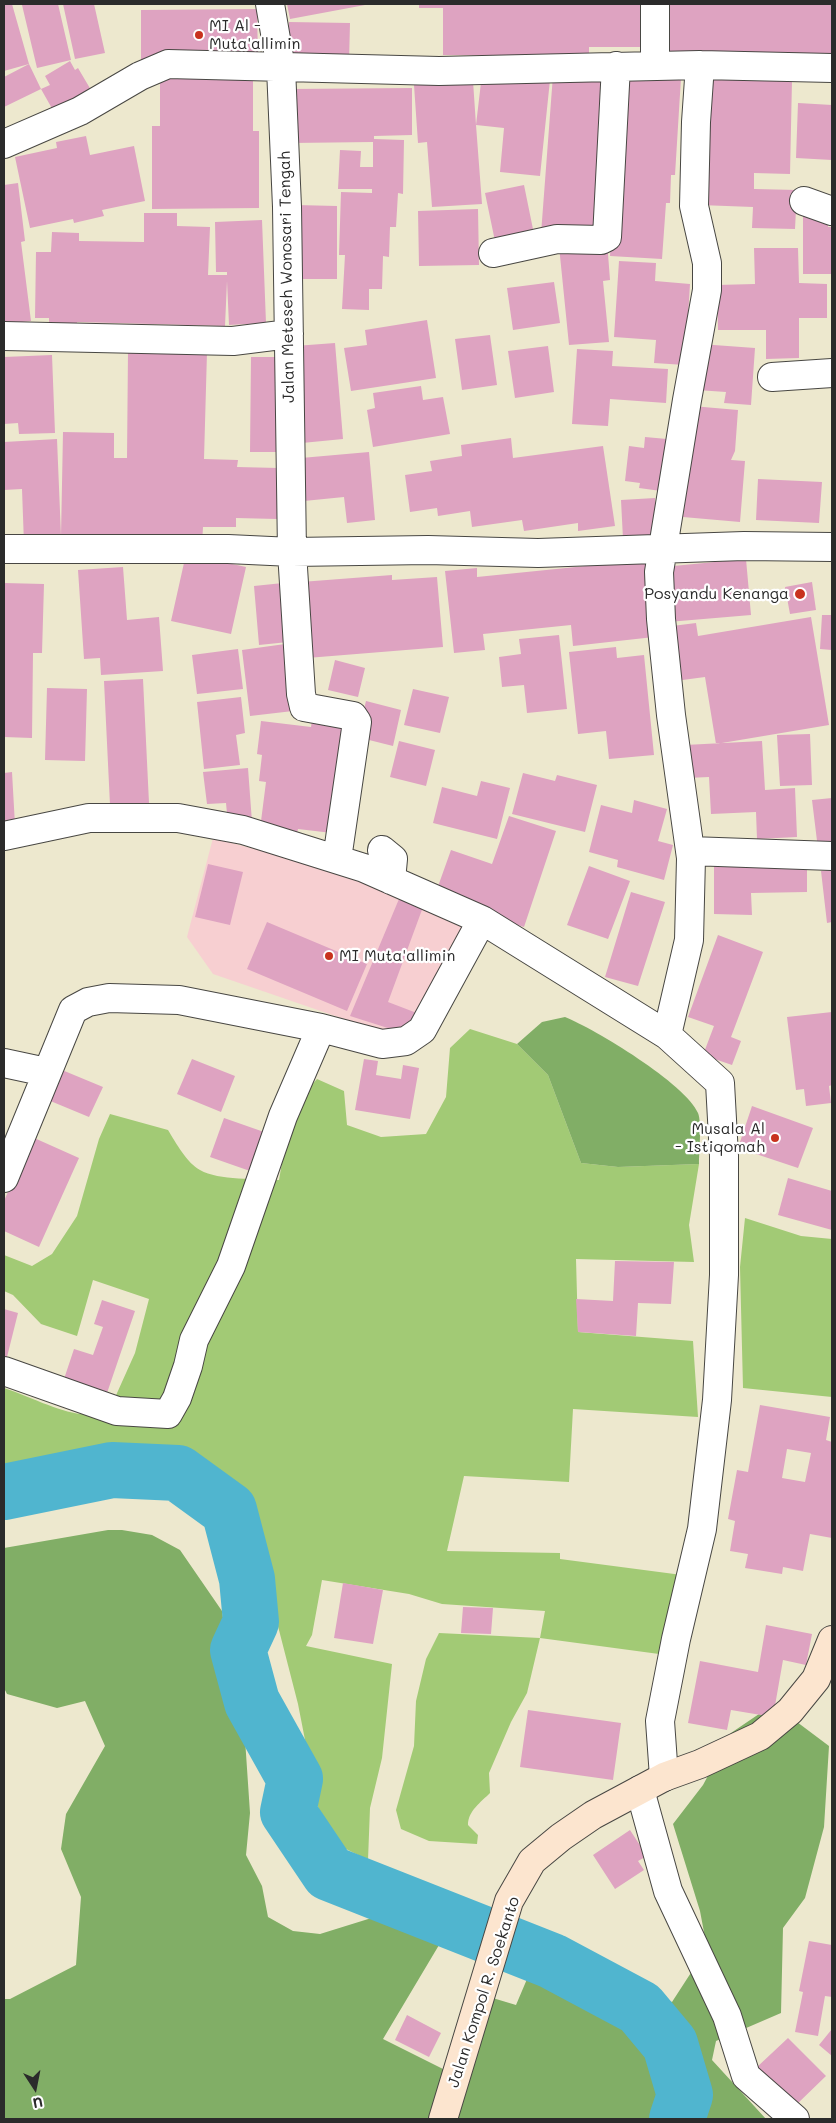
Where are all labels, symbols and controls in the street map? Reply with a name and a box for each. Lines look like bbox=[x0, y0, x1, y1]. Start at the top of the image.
place label: MI Al - Muta'allimin bbox=[209, 16, 300, 54]
marker: MI Al - Muta'allimin bbox=[193, 29, 205, 41]
street label: Jalan Meteseh Wonosari Tengah bbox=[275, 151, 299, 403]
place label: Posyandu Kenanga bbox=[644, 584, 789, 604]
marker: Posyandu Kenanga bbox=[793, 587, 807, 601]
place label: MI Muta'allimin bbox=[339, 946, 455, 966]
marker: MI Muta'allimin bbox=[323, 950, 335, 962]
place label: Musala Al - Istiqomah bbox=[675, 1119, 765, 1157]
marker: Musala Al - Istiqomah bbox=[769, 1132, 781, 1144]
street label: Jalan Kompol R. Soekanto bbox=[444, 1894, 524, 2090]
north arrow bbox=[10, 2063, 60, 2113]
text: U bbox=[31, 2093, 45, 2113]

